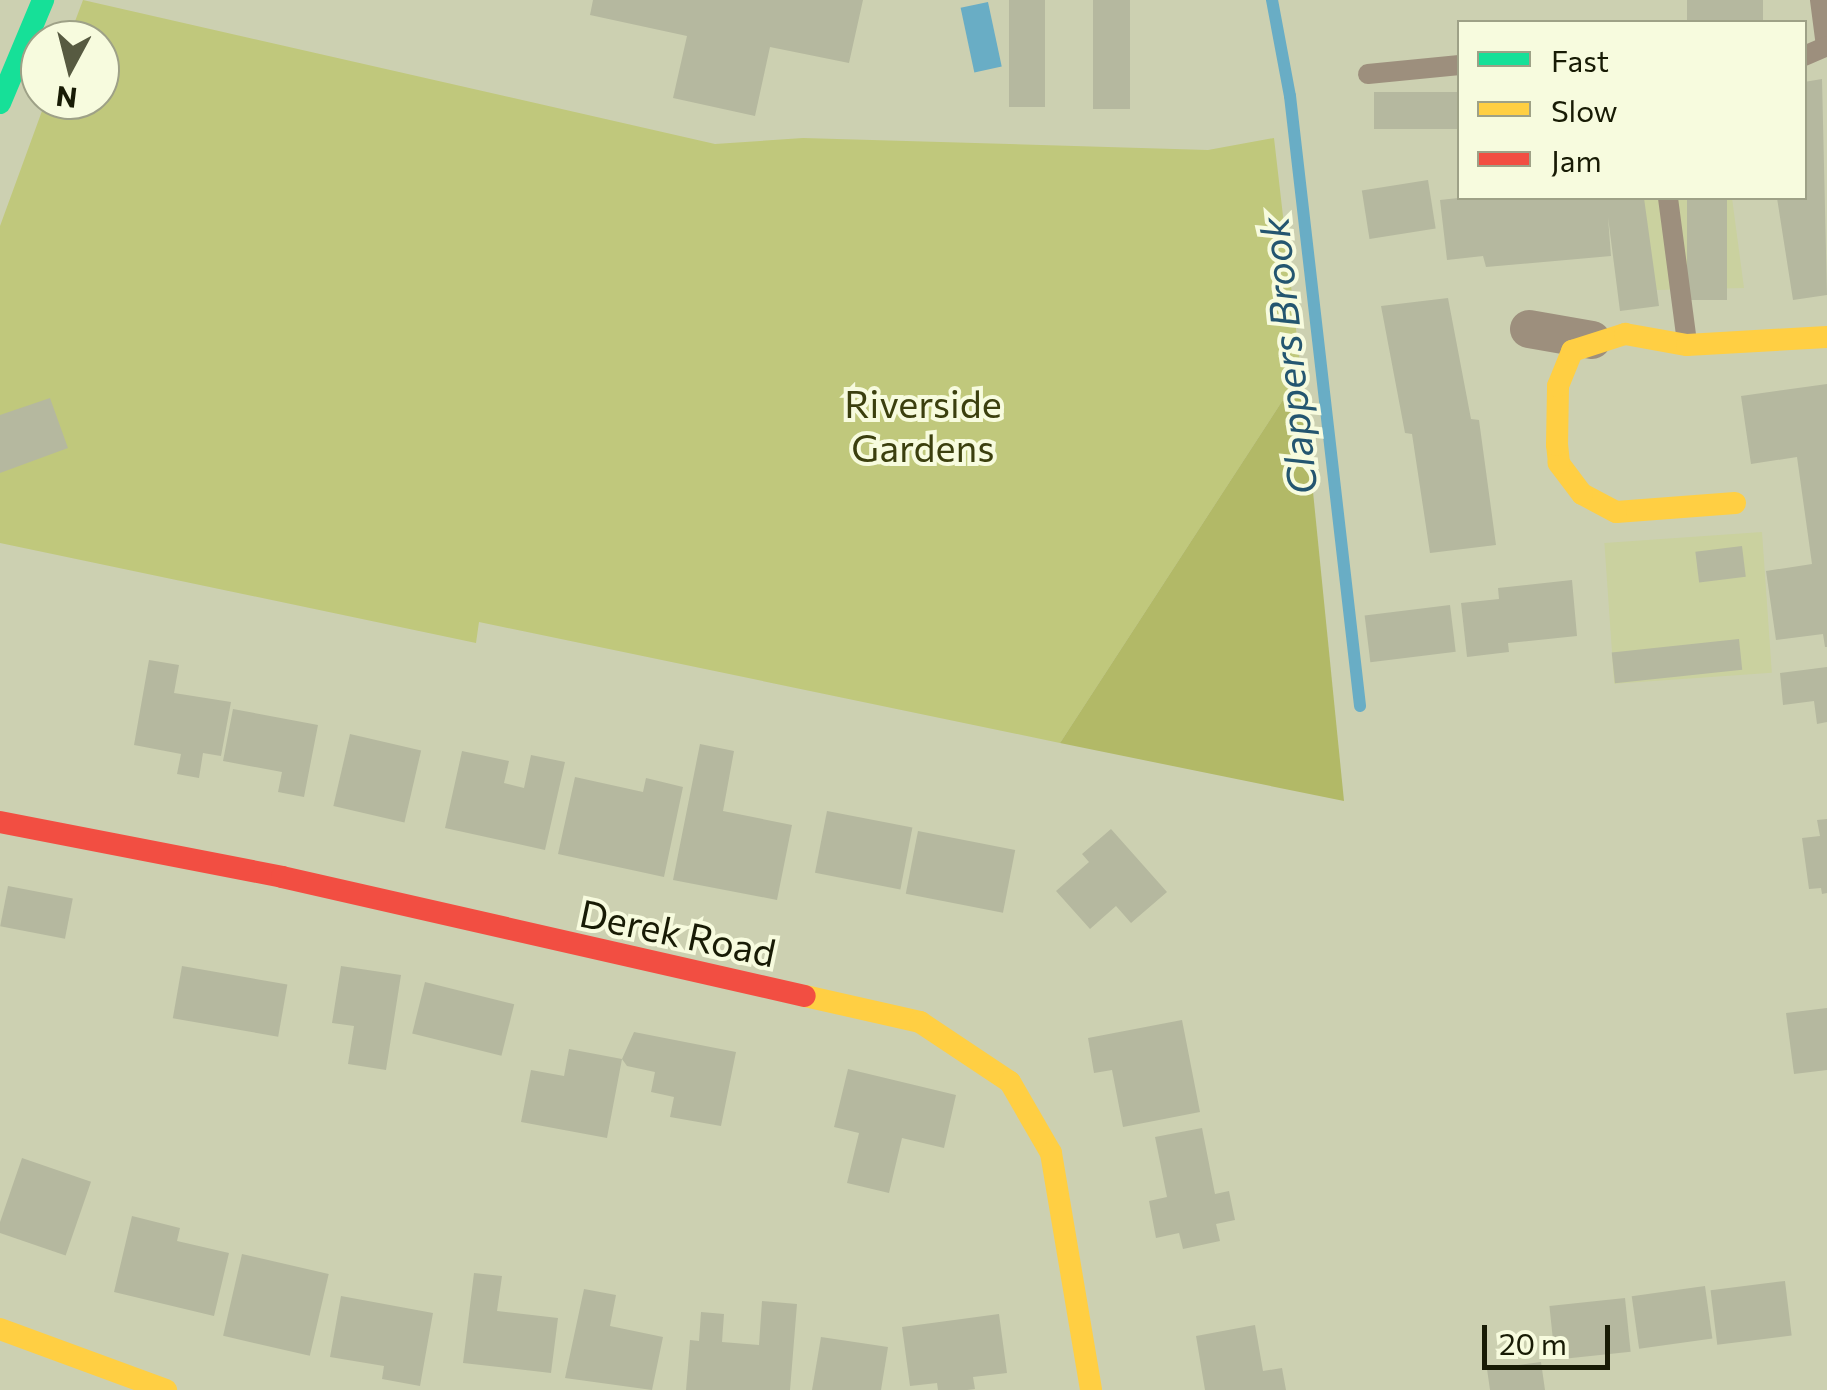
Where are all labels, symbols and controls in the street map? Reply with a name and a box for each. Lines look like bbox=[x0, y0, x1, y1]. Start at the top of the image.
north arrow bbox=[20, 20, 120, 120]
legend bbox=[1457, 20, 1807, 200]
text: Fast bbox=[1551, 41, 1609, 78]
text: N bbox=[54, 80, 79, 116]
text: Slow bbox=[1551, 91, 1618, 128]
text: Jam bbox=[1551, 141, 1602, 178]
water label: Clappers Brook bbox=[1249, 215, 1325, 497]
park label: Riverside Gardens bbox=[844, 380, 1002, 469]
street label: Derek Road bbox=[576, 889, 780, 975]
scale bar bbox=[1487, 1305, 1614, 1367]
text: 20 m bbox=[1499, 1324, 1567, 1361]

